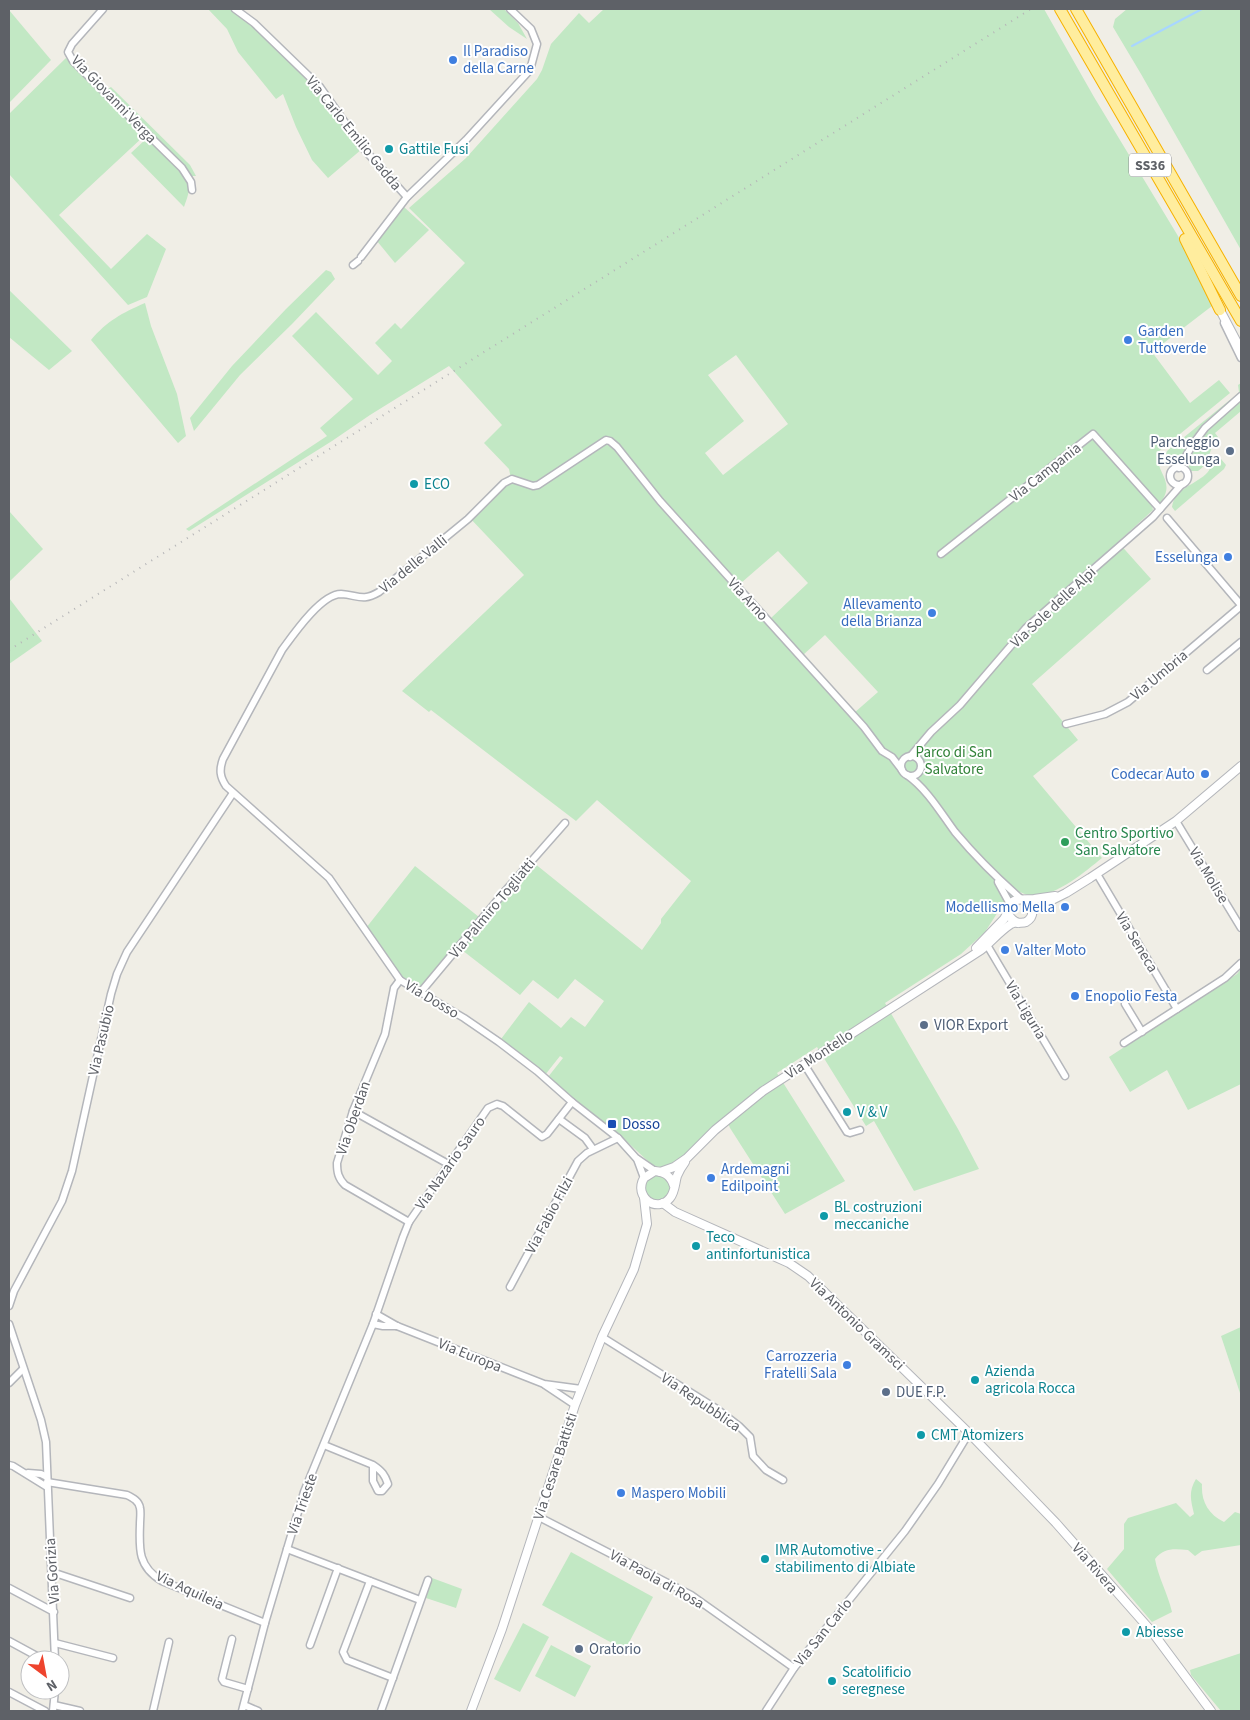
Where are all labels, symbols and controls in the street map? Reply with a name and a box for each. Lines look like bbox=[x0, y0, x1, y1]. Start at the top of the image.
place label: Il Paradiso della Carne bbox=[463, 41, 534, 79]
street label: Via Giovanni Verga bbox=[66, 51, 161, 148]
marker: Il Paradiso della Carne bbox=[447, 54, 459, 66]
street label: Via Carlo Emilio Gadda bbox=[301, 72, 406, 195]
place label: Gattile Fusi bbox=[399, 139, 469, 160]
marker: Gattile Fusi bbox=[383, 143, 395, 155]
road number: SS36 bbox=[1129, 154, 1171, 176]
place label: Garden Tuttoverde bbox=[1138, 321, 1206, 359]
marker: Garden Tuttoverde bbox=[1122, 334, 1134, 346]
place label: Parcheggio Esselunga bbox=[1150, 432, 1220, 470]
street label: Via Campania bbox=[1005, 438, 1086, 507]
marker: Parcheggio Esselunga bbox=[1224, 445, 1236, 457]
place label: ECO bbox=[424, 474, 450, 495]
marker: ECO bbox=[408, 478, 420, 490]
street label: Via delle Valli bbox=[375, 530, 452, 598]
place label: Esselunga bbox=[1155, 547, 1218, 568]
marker: Esselunga bbox=[1222, 551, 1234, 563]
street label: Via Sole delle Alpi bbox=[1006, 562, 1101, 653]
street label: Via Arno bbox=[723, 573, 773, 626]
place label: Allevamento della Brianza bbox=[841, 594, 922, 632]
marker: Allevamento della Brianza bbox=[926, 607, 938, 619]
street label: Via Umbria bbox=[1126, 645, 1192, 706]
park label: Parco di San Salvatore bbox=[916, 742, 992, 780]
place label: Codecar Auto bbox=[1111, 764, 1195, 785]
marker: Codecar Auto bbox=[1199, 768, 1211, 780]
place label: Centro Sportivo San Salvatore bbox=[1075, 823, 1174, 861]
marker: Centro Sportivo San Salvatore bbox=[1059, 836, 1071, 848]
street label: Via Molise bbox=[1184, 843, 1234, 907]
street label: Via Palmiro Togliatti bbox=[444, 854, 540, 963]
place label: Modellismo Mella bbox=[945, 897, 1055, 918]
marker: Modellismo Mella bbox=[1059, 901, 1071, 913]
street label: Via Seneca bbox=[1110, 908, 1163, 977]
place label: Valter Moto bbox=[1015, 940, 1086, 961]
marker: Valter Moto bbox=[999, 944, 1011, 956]
street label: Via Dosso bbox=[401, 975, 463, 1024]
street label: Via Liguria bbox=[1000, 977, 1051, 1044]
place label: Enopolio Festa bbox=[1085, 986, 1177, 1007]
marker: Enopolio Festa bbox=[1069, 990, 1081, 1002]
street label: Via Pasubio bbox=[83, 1003, 120, 1078]
place label: VIOR Export bbox=[934, 1015, 1008, 1036]
marker: VIOR Export bbox=[918, 1019, 930, 1031]
street label: Via Montello bbox=[781, 1025, 857, 1084]
street label: Via Oberdan bbox=[331, 1078, 376, 1158]
place label: V & V bbox=[857, 1102, 888, 1123]
marker: V & V bbox=[841, 1106, 853, 1118]
street label: Via Nazario Sauro bbox=[410, 1112, 490, 1214]
place label: Dosso bbox=[622, 1114, 660, 1135]
marker: Dosso bbox=[606, 1118, 618, 1130]
place label: Ardemagni Edilpoint bbox=[721, 1159, 789, 1197]
marker: Ardemagni Edilpoint bbox=[705, 1172, 717, 1184]
street label: Via Fabio Filzi bbox=[520, 1173, 579, 1257]
place label: BL costruzioni meccaniche bbox=[834, 1197, 922, 1235]
marker: BL costruzioni meccaniche bbox=[818, 1210, 830, 1222]
place label: Teco antinfortunistica bbox=[706, 1227, 810, 1265]
marker: Teco antinfortunistica bbox=[690, 1240, 702, 1252]
street label: Via Antonio Gramsci bbox=[804, 1273, 909, 1375]
street label: Via Europa bbox=[435, 1333, 505, 1378]
place label: Carrozzeria Fratelli Sala bbox=[764, 1346, 837, 1384]
marker: Carrozzeria Fratelli Sala bbox=[841, 1359, 853, 1371]
place label: Azienda agricola Rocca bbox=[985, 1361, 1075, 1399]
street label: Via Repubblica bbox=[656, 1368, 745, 1437]
marker: Azienda agricola Rocca bbox=[969, 1374, 981, 1386]
place label: DUE F.P. bbox=[896, 1382, 946, 1403]
marker: DUE F.P. bbox=[880, 1386, 892, 1398]
street label: Via Cesare Battisti bbox=[528, 1410, 583, 1523]
place label: CMT Atomizers bbox=[931, 1425, 1024, 1446]
marker: CMT Atomizers bbox=[915, 1429, 927, 1441]
street label: Via Trieste bbox=[282, 1471, 323, 1538]
place label: Maspero Mobili bbox=[631, 1483, 726, 1504]
marker: Maspero Mobili bbox=[615, 1487, 627, 1499]
street label: Via Gorizia bbox=[40, 1537, 65, 1605]
street label: Via Rivera bbox=[1067, 1538, 1123, 1598]
place label: IMR Automotive - stabilimento di Albiate bbox=[775, 1540, 916, 1578]
street label: Via Paola di Rosa bbox=[606, 1545, 708, 1614]
marker: IMR Automotive - stabilimento di Albiate bbox=[759, 1553, 771, 1565]
street label: Via Aquileia bbox=[152, 1566, 227, 1615]
street label: Via San Carlo bbox=[789, 1594, 857, 1671]
place label: Abiesse bbox=[1136, 1622, 1184, 1643]
marker: Abiesse bbox=[1120, 1626, 1132, 1638]
place label: Oratorio bbox=[589, 1639, 641, 1660]
marker: Oratorio bbox=[573, 1643, 585, 1655]
north arrow bbox=[20, 1650, 70, 1700]
place label: Scatolificio seregnese bbox=[842, 1662, 911, 1700]
text: N bbox=[42, 1674, 61, 1696]
marker: Scatolificio seregnese bbox=[826, 1675, 838, 1687]

